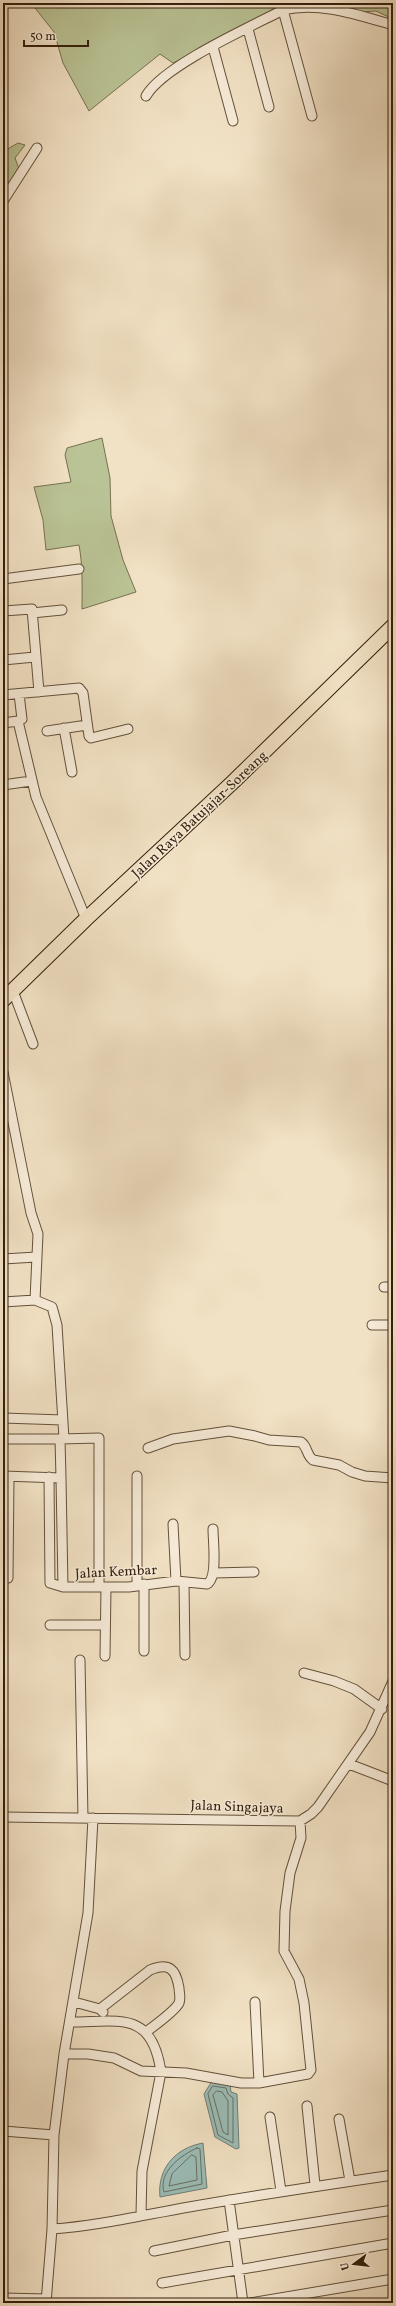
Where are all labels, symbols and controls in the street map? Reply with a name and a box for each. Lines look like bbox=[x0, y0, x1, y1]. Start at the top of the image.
scale bar bbox=[24, 22, 88, 48]
text: 50 m bbox=[30, 29, 56, 45]
street label: Jalan Raya Batujajar-Soreang bbox=[128, 747, 272, 883]
street label: Jalan Kembar bbox=[74, 1561, 158, 1584]
street label: Jalan Singajaya bbox=[190, 1796, 284, 1819]
north arrow bbox=[334, 2244, 374, 2284]
text: U bbox=[337, 2260, 354, 2272]

